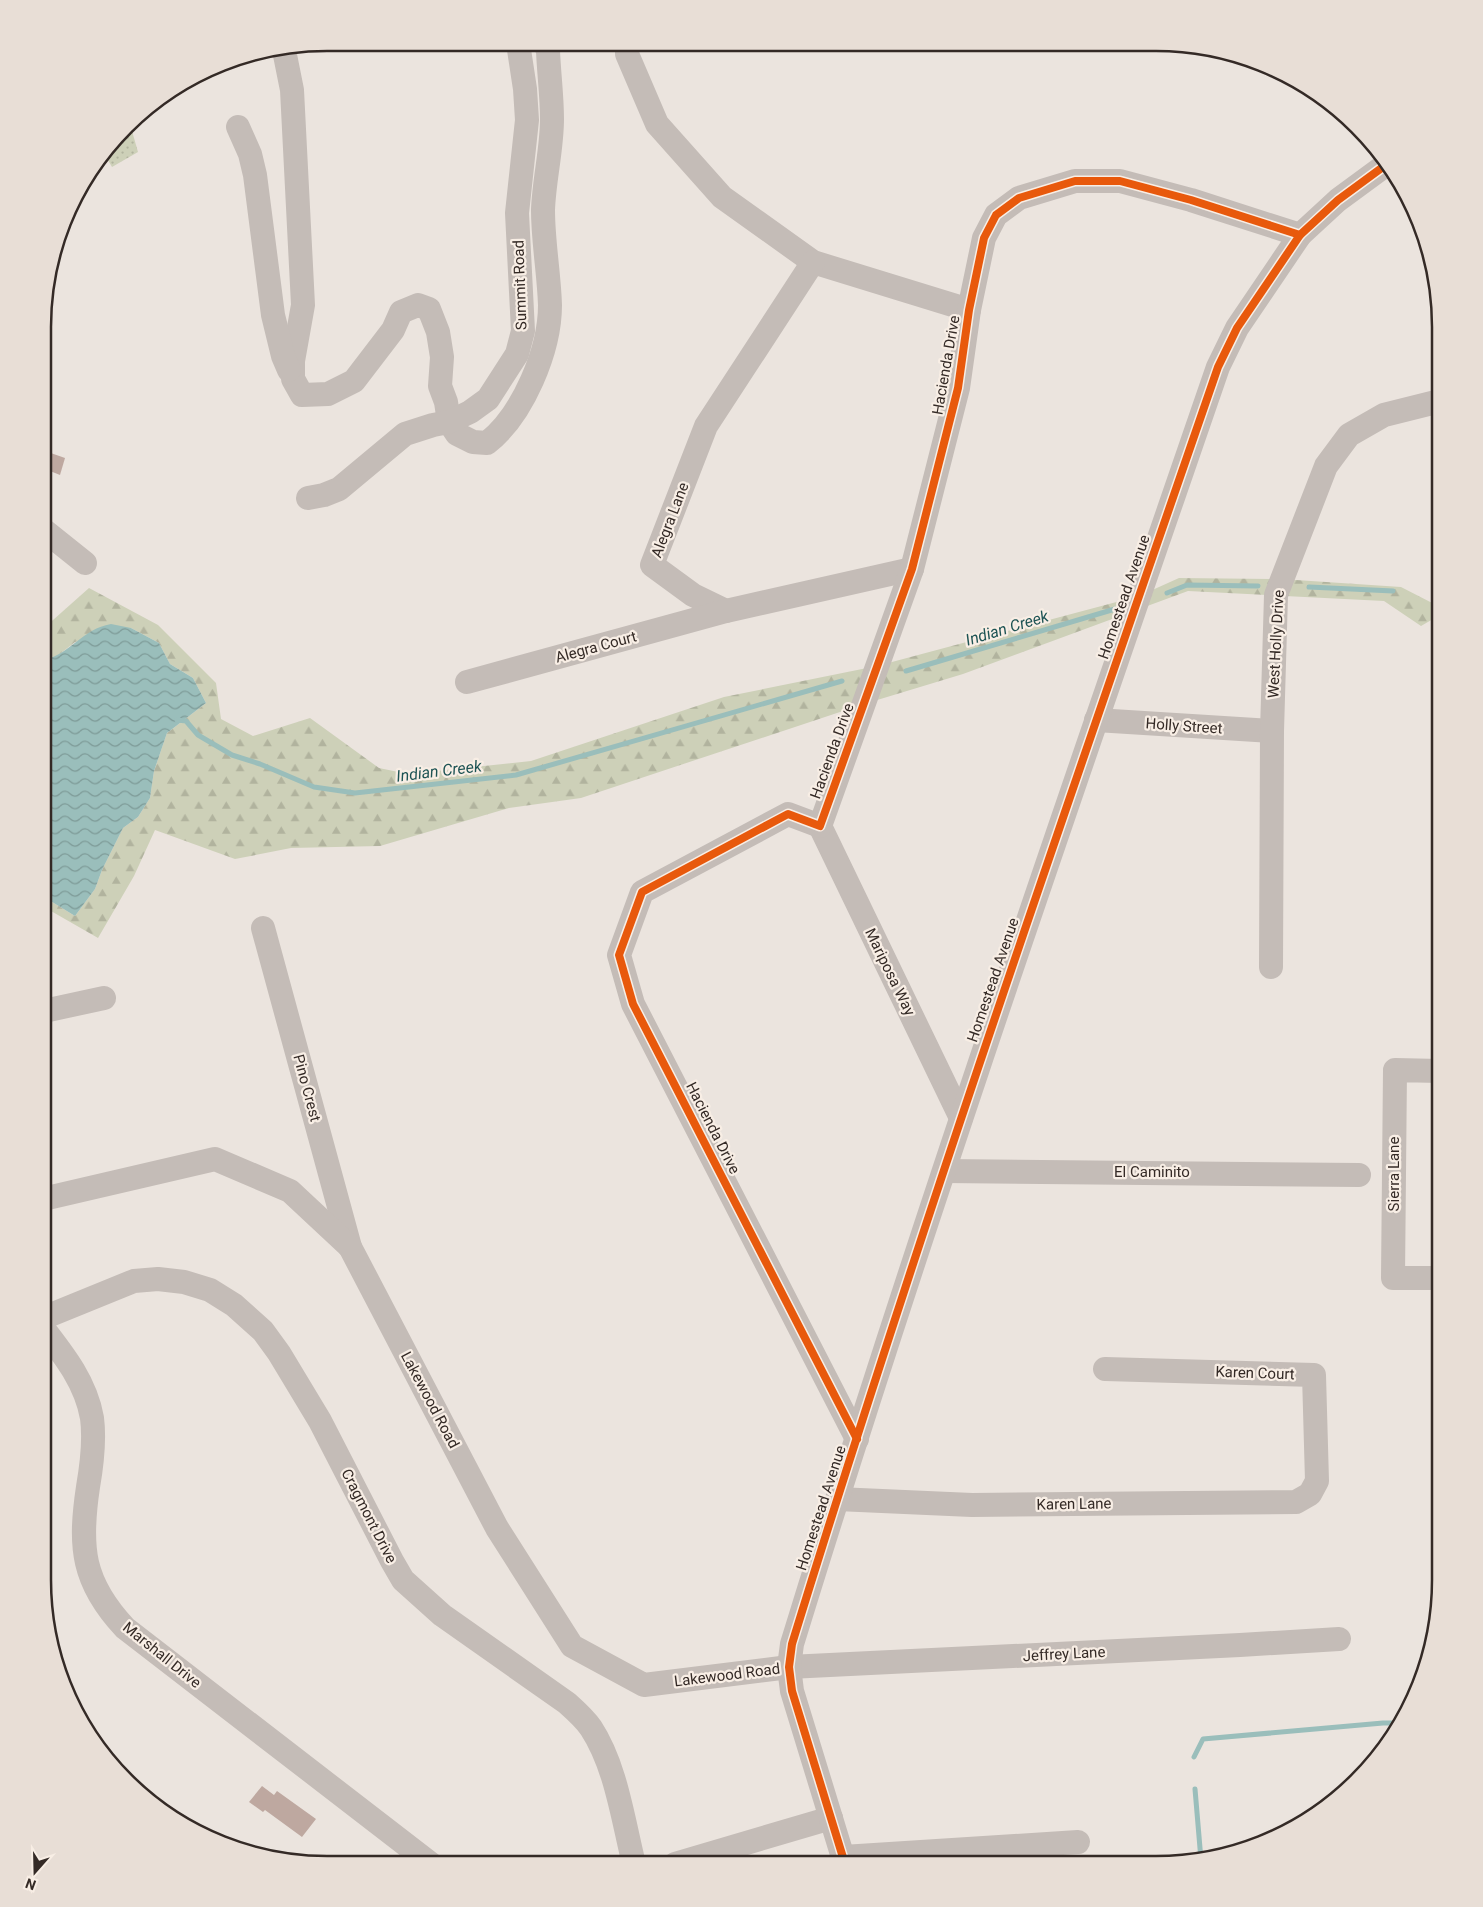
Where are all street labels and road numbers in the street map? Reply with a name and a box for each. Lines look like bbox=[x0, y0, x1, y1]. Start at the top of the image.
street label: Summit Road bbox=[509, 240, 531, 330]
street label: Hacienda Drive bbox=[928, 314, 964, 416]
street label: Alegra Lane bbox=[647, 480, 693, 560]
street label: Homestead Avenue bbox=[1094, 532, 1154, 662]
street label: West Holly Drive bbox=[1264, 589, 1288, 699]
street label: Alegra Court bbox=[553, 627, 639, 666]
street label: Hacienda Drive bbox=[806, 701, 858, 801]
street label: Holly Street bbox=[1145, 714, 1223, 738]
street label: Homestead Avenue bbox=[963, 915, 1023, 1045]
street label: Mariposa Way bbox=[861, 925, 919, 1019]
street label: Pino Crest bbox=[289, 1052, 325, 1124]
street label: Hacienda Drive bbox=[682, 1079, 744, 1177]
street label: Sierra Lane bbox=[1385, 1137, 1403, 1211]
street label: El Caminito bbox=[1114, 1163, 1190, 1181]
street label: Lakewood Road bbox=[397, 1349, 463, 1451]
street label: Karen Court bbox=[1215, 1363, 1295, 1383]
street label: Homestead Avenue bbox=[792, 1443, 850, 1573]
street label: Cragmont Drive bbox=[337, 1466, 401, 1566]
street label: Karen Lane bbox=[1036, 1494, 1112, 1514]
street label: Marshall Drive bbox=[119, 1618, 205, 1692]
street label: Jeffrey Lane bbox=[1022, 1643, 1106, 1665]
street label: Lakewood Road bbox=[673, 1660, 781, 1690]

